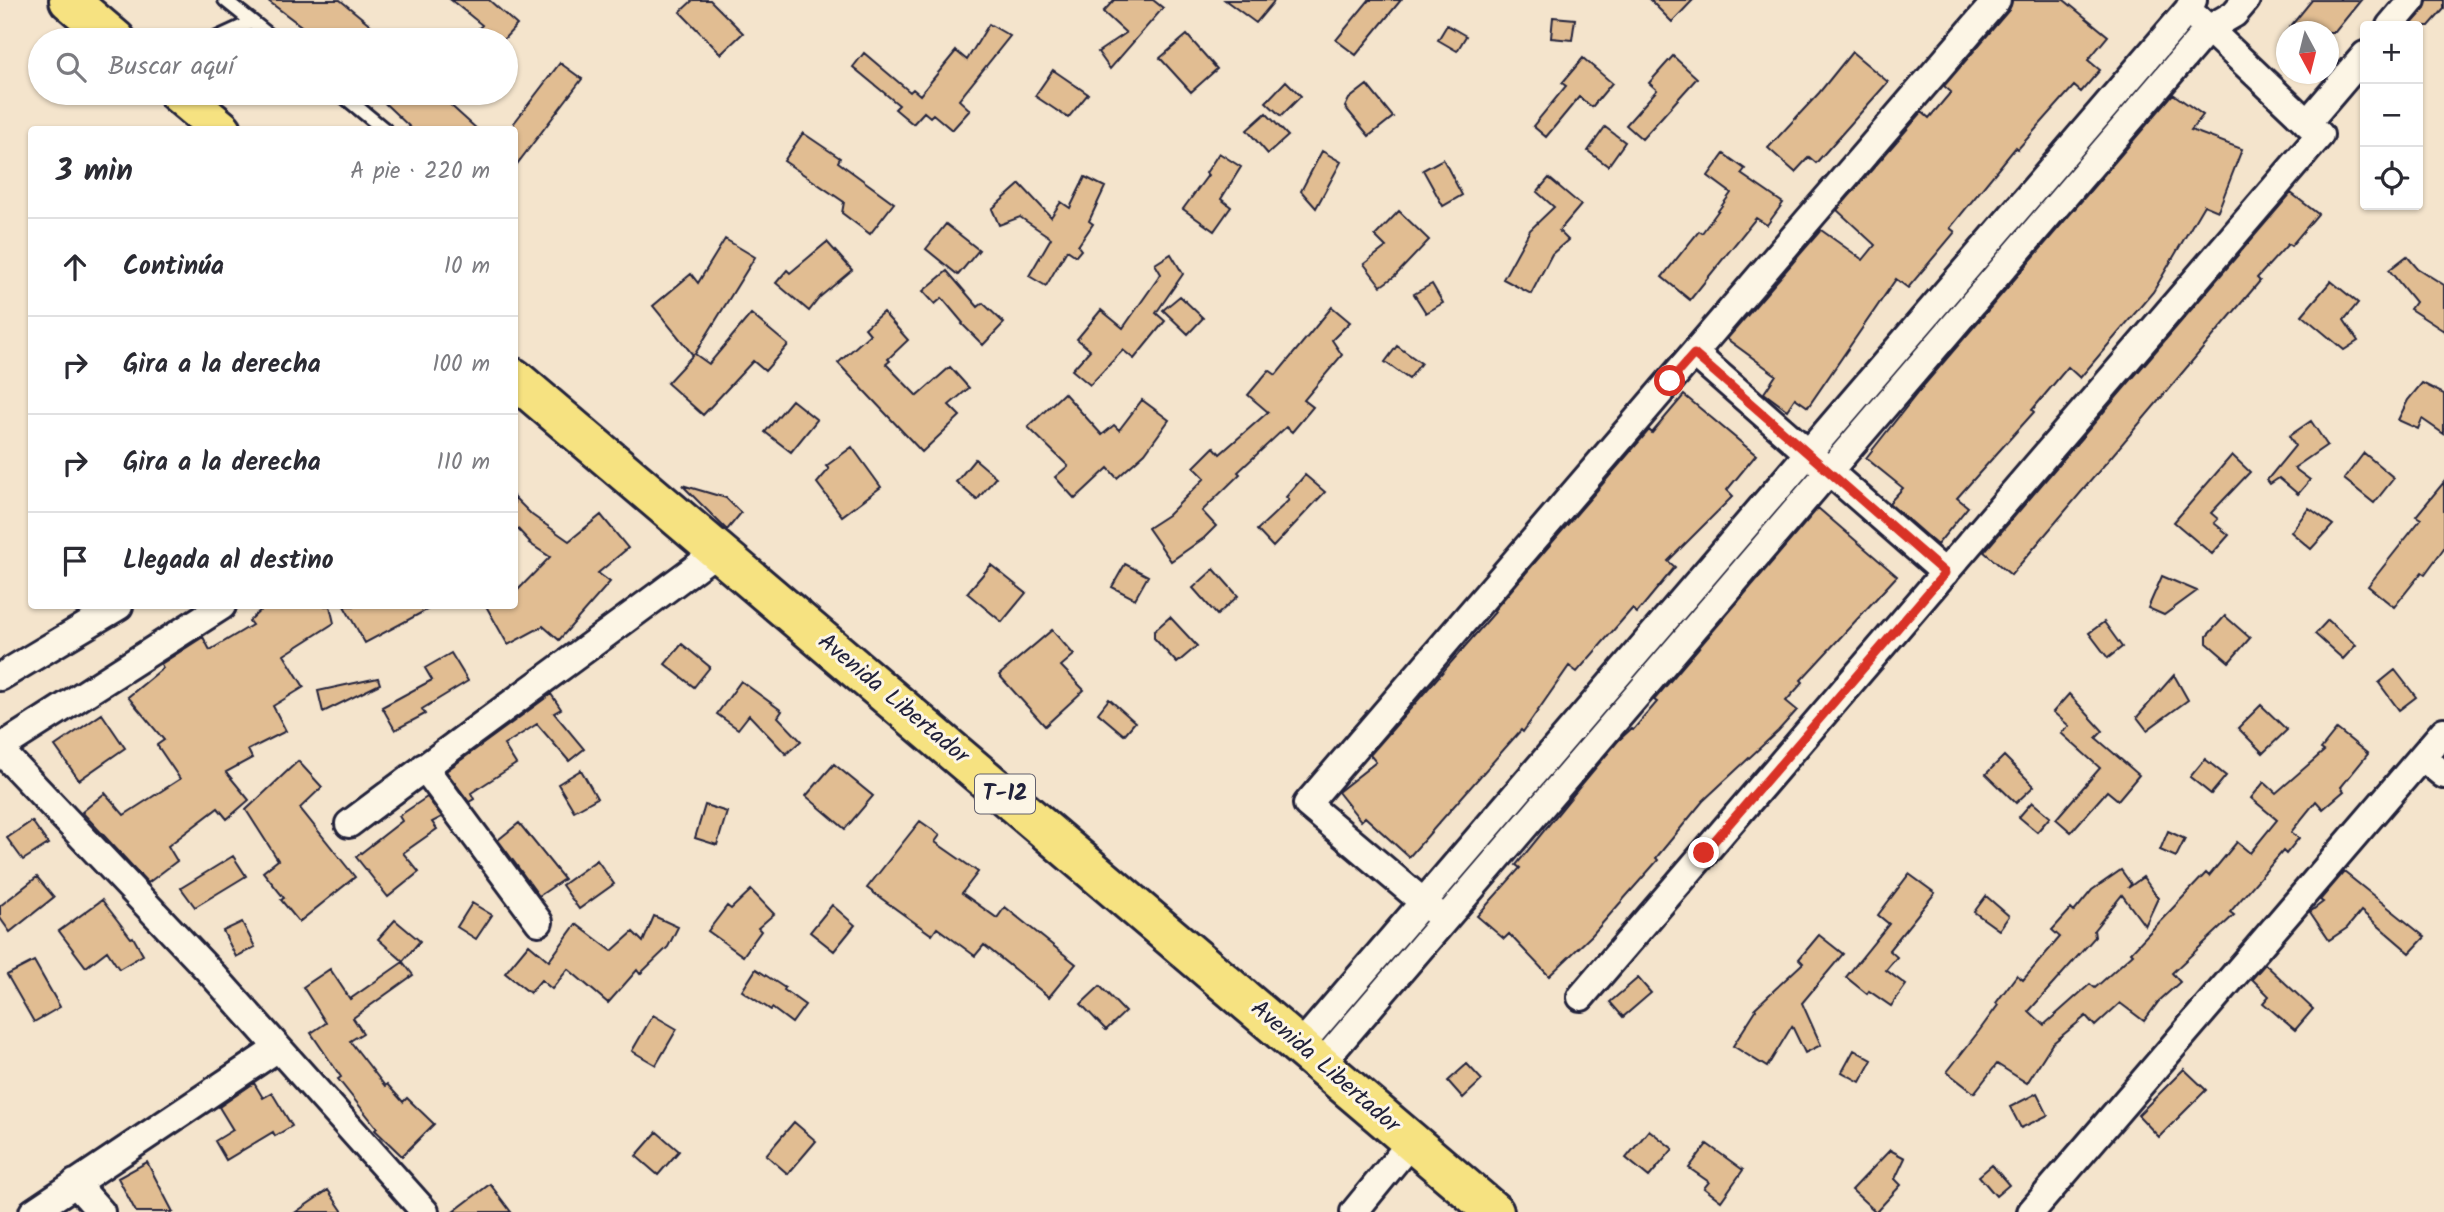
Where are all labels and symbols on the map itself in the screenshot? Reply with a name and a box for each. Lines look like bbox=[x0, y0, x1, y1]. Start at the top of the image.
north arrow bbox=[2276, 21, 2339, 84]
route start bbox=[1654, 365, 1685, 396]
street label: Avenida Libertador bbox=[808, 624, 979, 776]
road number: T-12 bbox=[975, 774, 1035, 814]
route end bbox=[1688, 837, 1719, 868]
street label: Avenida Libertador bbox=[1241, 990, 1410, 1145]

